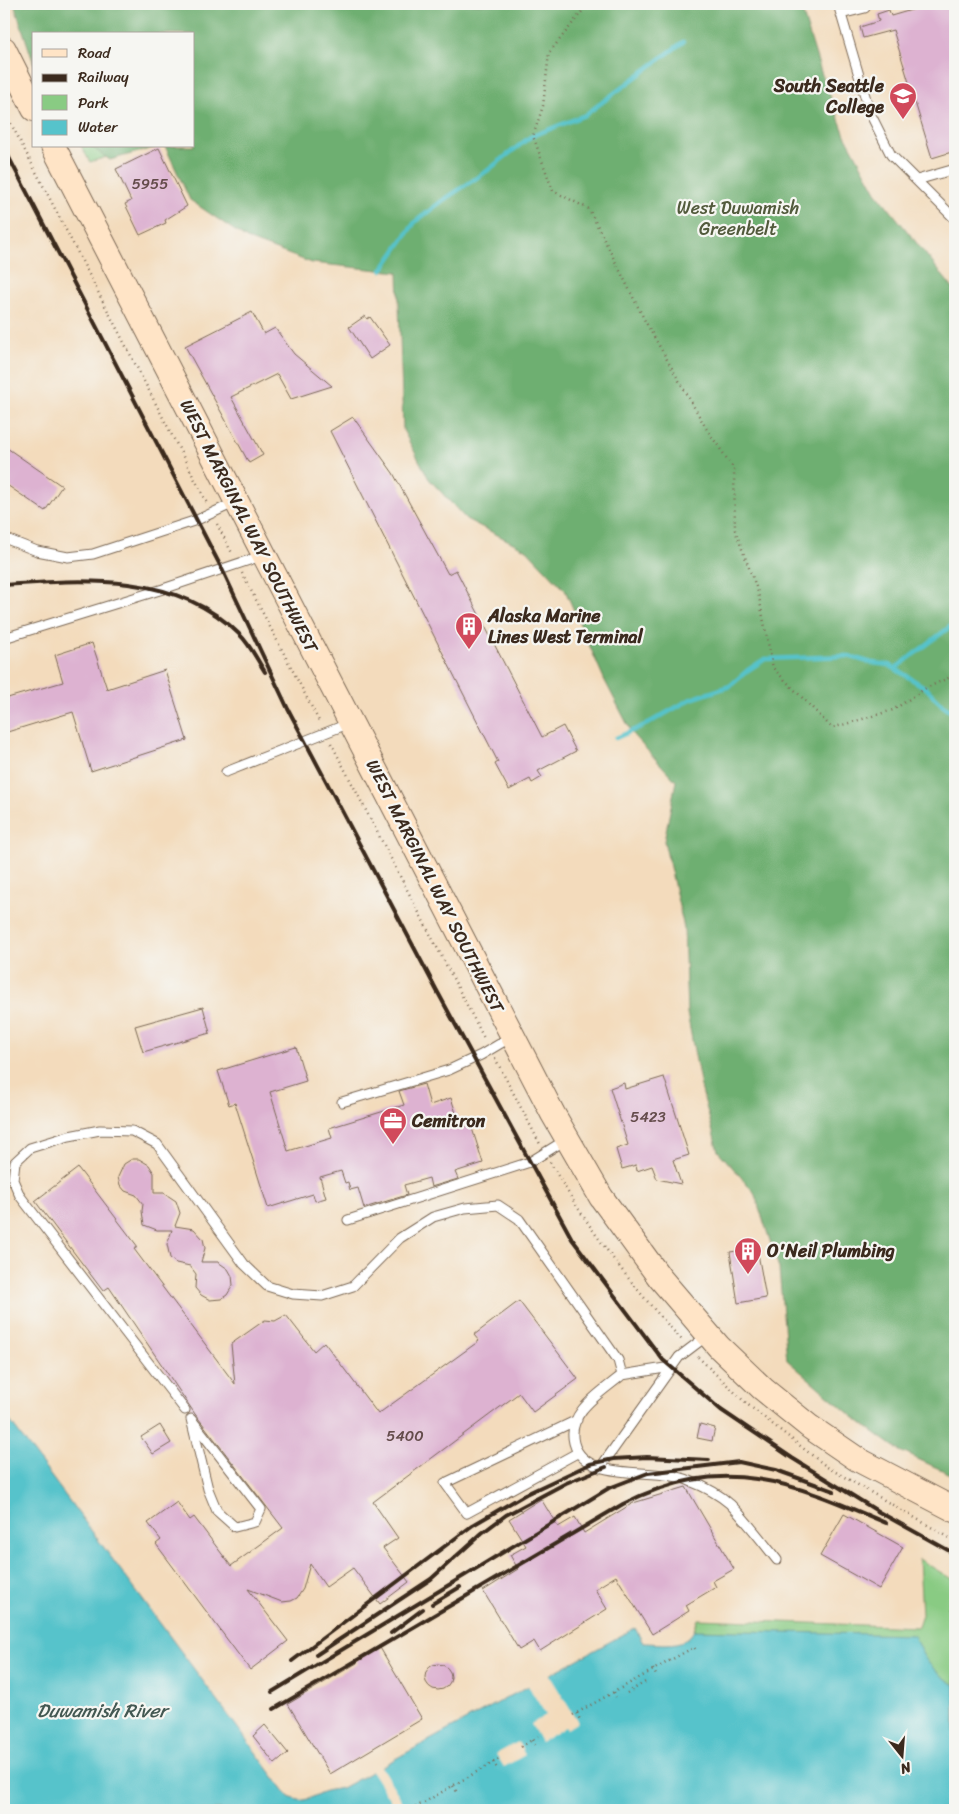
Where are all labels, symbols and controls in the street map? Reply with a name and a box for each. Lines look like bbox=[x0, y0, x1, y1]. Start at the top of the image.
legend bbox=[32, 32, 195, 148]
text: Road bbox=[78, 40, 111, 66]
text: Railway bbox=[78, 64, 129, 90]
place label: South Seattle College bbox=[773, 70, 885, 123]
school or university icon: South Seattle College bbox=[888, 81, 918, 120]
text: Park bbox=[78, 90, 109, 116]
text: Water bbox=[78, 114, 118, 140]
house number: 5955 bbox=[132, 171, 168, 197]
park label: West Duwamish Greenbelt bbox=[677, 192, 799, 245]
street label: WEST MARGINAL WAY SOUTHWEST bbox=[171, 393, 328, 659]
place label: Alaska Marine Lines West Terminal bbox=[487, 600, 643, 653]
building icon: Alaska Marine Lines West Terminal bbox=[454, 611, 484, 650]
street label: WEST MARGINAL WAY SOUTHWEST bbox=[357, 753, 514, 1019]
house number: 5423 bbox=[630, 1104, 666, 1130]
place label: Cemitron bbox=[411, 1105, 485, 1137]
office icon: Cemitron bbox=[378, 1106, 408, 1145]
place label: O'Neil Plumbing bbox=[767, 1235, 895, 1267]
building icon: O'Neil Plumbing bbox=[733, 1236, 763, 1275]
house number: 5400 bbox=[386, 1423, 424, 1449]
water label: Duwamish River bbox=[37, 1694, 170, 1727]
north arrow bbox=[876, 1732, 926, 1782]
text: N bbox=[897, 1754, 915, 1781]

